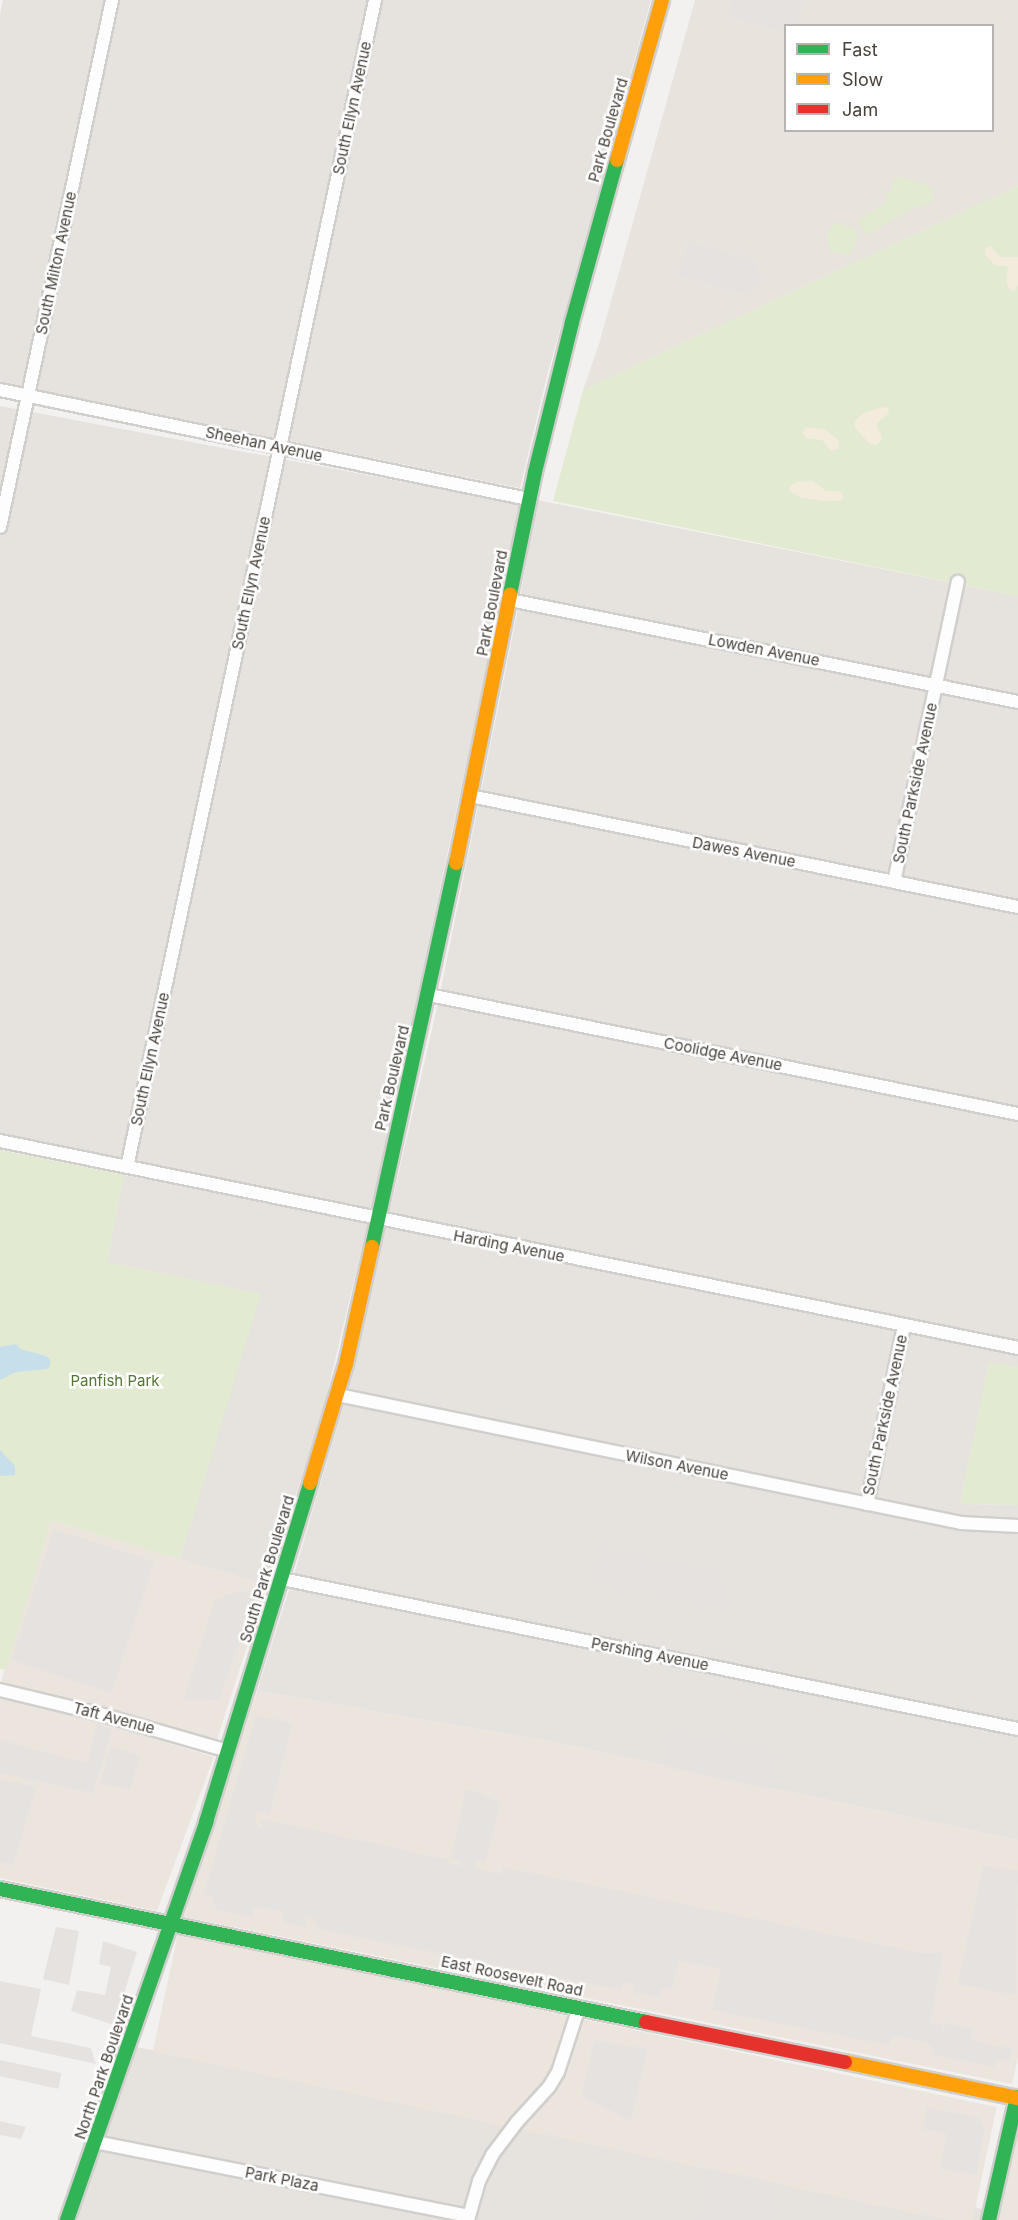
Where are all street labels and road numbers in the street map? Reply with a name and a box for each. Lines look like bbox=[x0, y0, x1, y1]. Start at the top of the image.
street label: South Ellyn Avenue bbox=[329, 40, 375, 176]
street label: Park Boulevard bbox=[585, 76, 631, 184]
street label: South Milton Avenue bbox=[32, 190, 80, 336]
street label: Sheehan Avenue bbox=[204, 423, 324, 465]
street label: South Ellyn Avenue bbox=[228, 515, 274, 651]
street label: Park Boulevard bbox=[473, 549, 511, 657]
street label: Lowden Avenue bbox=[707, 630, 821, 670]
street label: South Parkside Avenue bbox=[889, 701, 941, 865]
street label: Dawes Avenue bbox=[691, 833, 797, 871]
street label: South Ellyn Avenue bbox=[127, 991, 173, 1127]
street label: Park Boulevard bbox=[371, 1024, 413, 1132]
street label: Coolidge Avenue bbox=[662, 1034, 784, 1074]
street label: Harding Avenue bbox=[452, 1226, 566, 1266]
street label: South Parkside Avenue bbox=[859, 1333, 911, 1497]
street label: Wilson Avenue bbox=[624, 1446, 730, 1484]
street label: South Park Boulevard bbox=[236, 1493, 298, 1645]
street label: Pershing Avenue bbox=[590, 1634, 710, 1674]
street label: Taft Avenue bbox=[71, 1698, 157, 1738]
street label: East Roosevelt Road bbox=[440, 1952, 584, 2000]
street label: North Park Boulevard bbox=[71, 1992, 137, 2142]
street label: Park Plaza bbox=[244, 2163, 320, 2195]

